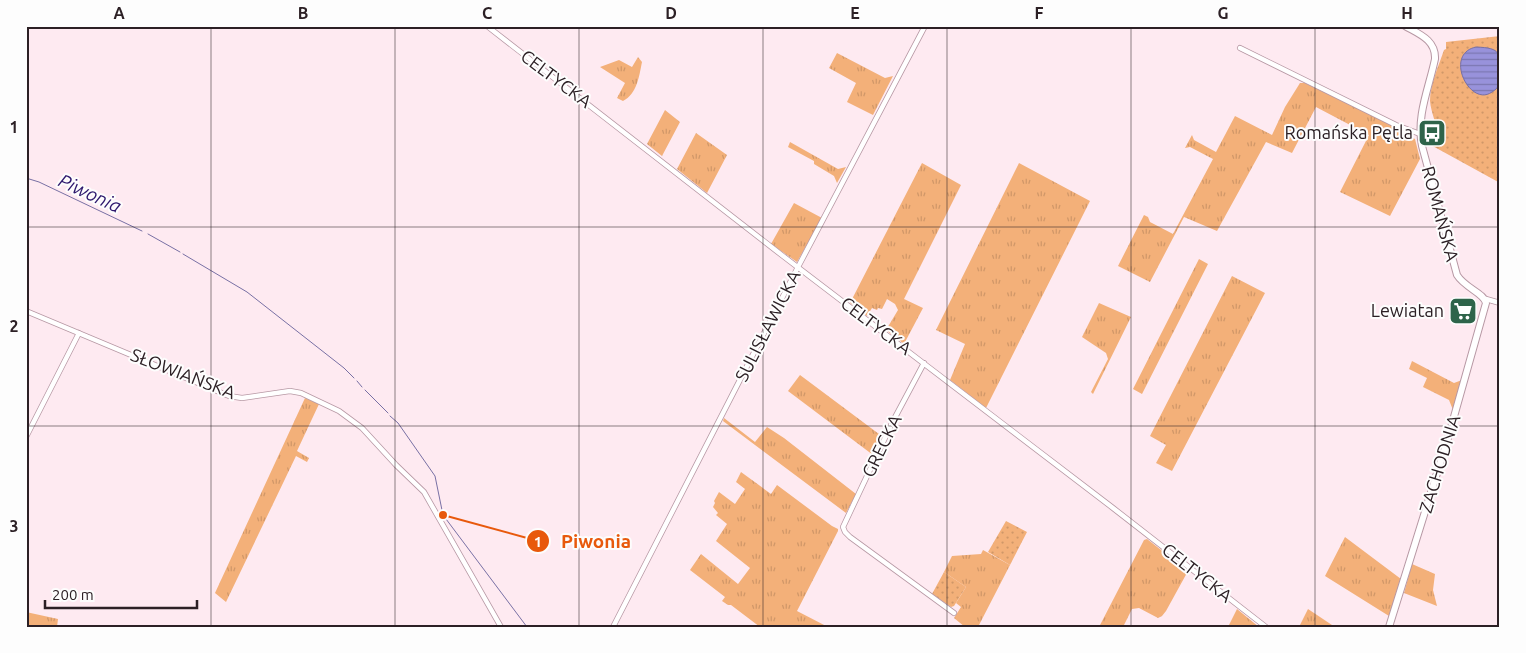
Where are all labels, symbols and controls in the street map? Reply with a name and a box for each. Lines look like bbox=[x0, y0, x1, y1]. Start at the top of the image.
text: A bbox=[113, 4, 125, 22]
text: B bbox=[298, 4, 308, 22]
text: C bbox=[482, 4, 492, 22]
text: D bbox=[665, 4, 677, 22]
text: E bbox=[850, 4, 860, 22]
text: F bbox=[1035, 4, 1044, 22]
text: G bbox=[1217, 4, 1229, 22]
text: H bbox=[1401, 4, 1413, 22]
street label: CELTYCKA bbox=[517, 45, 596, 111]
text: 1 bbox=[9, 118, 19, 136]
bus stop icon: Romańska Pętla bbox=[1417, 118, 1447, 148]
place label: Romańska Pętla bbox=[1285, 122, 1413, 142]
street label: ROMAŃSKA bbox=[1419, 164, 1464, 264]
water label: Piwonia bbox=[55, 169, 125, 217]
street label: SULISŁAWICKA bbox=[731, 266, 804, 384]
street label: CELTYCKA bbox=[837, 292, 916, 358]
supermarket icon: Lewiatan bbox=[1448, 296, 1478, 326]
place label: Lewiatan bbox=[1371, 300, 1444, 320]
text: 2 bbox=[9, 317, 19, 335]
street label: SŁOWIAŃSKA bbox=[128, 343, 239, 402]
street label: GRECKA bbox=[857, 411, 905, 480]
street label: ZACHODNIA bbox=[1415, 412, 1464, 515]
text: 3 bbox=[9, 517, 19, 535]
callout: Piwonia bbox=[526, 524, 641, 558]
text: Piwonia bbox=[561, 530, 631, 552]
text: 1 bbox=[534, 533, 542, 550]
street label: CELTYCKA bbox=[1159, 539, 1237, 606]
scale bar bbox=[45, 578, 198, 610]
text: 200 m bbox=[52, 586, 94, 603]

